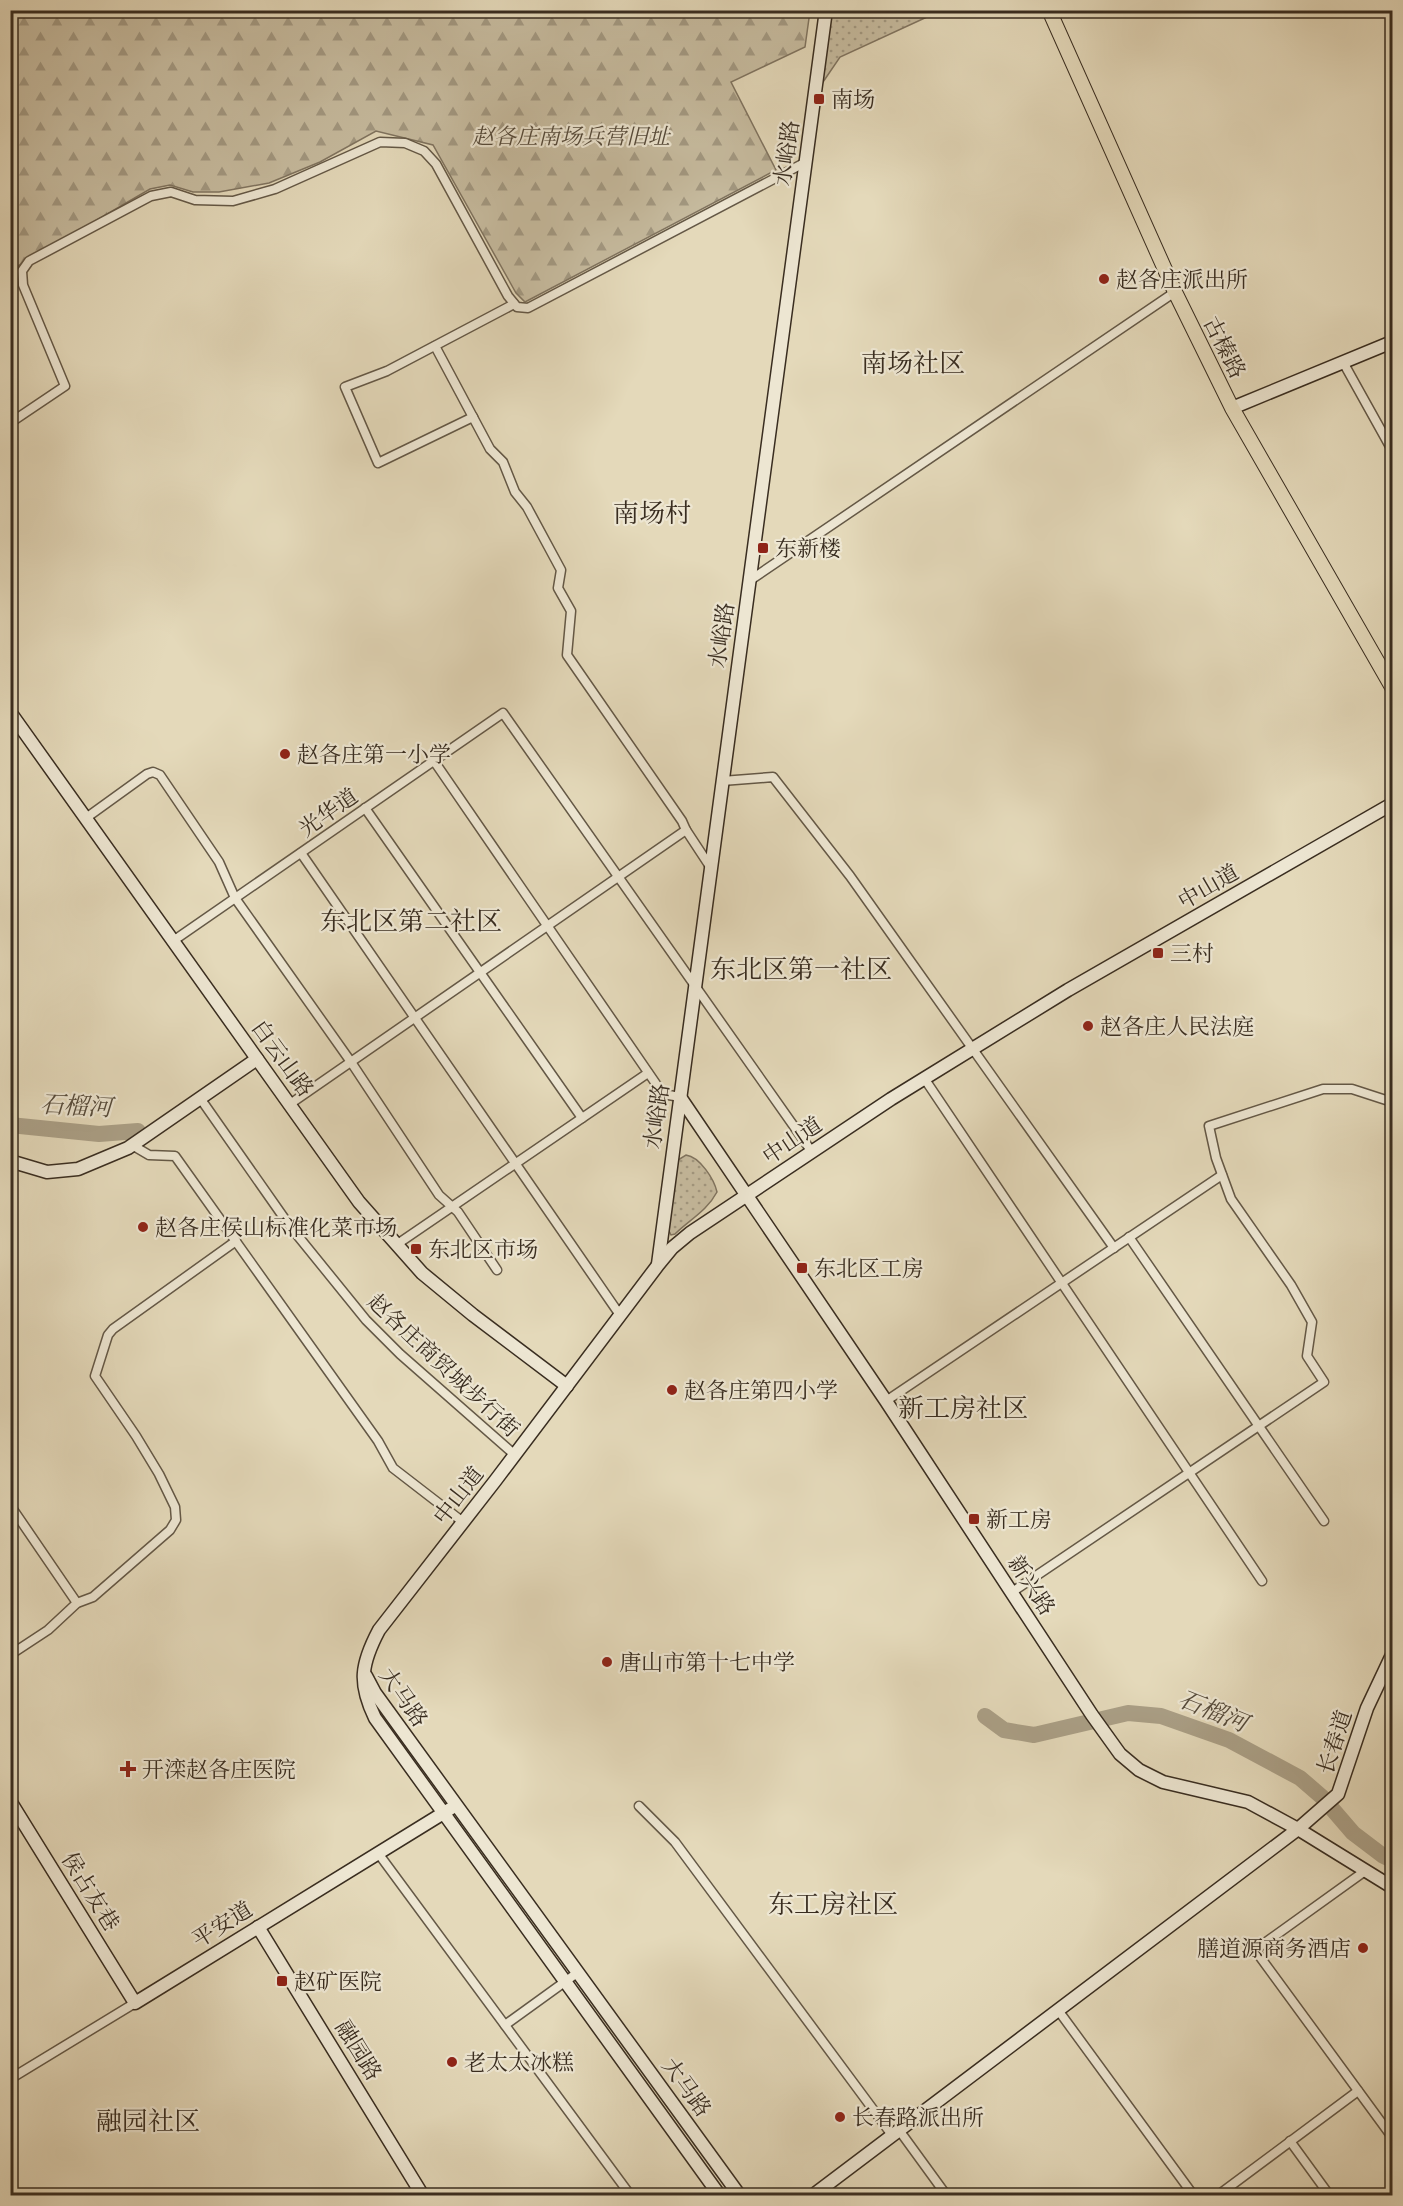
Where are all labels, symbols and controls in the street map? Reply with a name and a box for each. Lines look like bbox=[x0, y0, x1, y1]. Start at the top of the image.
place label: 南场 bbox=[831, 87, 875, 115]
marker: 南场 bbox=[812, 92, 826, 106]
street label: 水峪路 bbox=[770, 119, 806, 188]
park label: 赵各庄南场兵营旧址 bbox=[472, 124, 672, 152]
place label: 赵各庄派出所 bbox=[1116, 267, 1248, 295]
marker: 赵各庄派出所 bbox=[1097, 272, 1111, 286]
street label: 古榛路 bbox=[1196, 312, 1251, 384]
district label: 南场社区 bbox=[861, 348, 965, 381]
district label: 南场村 bbox=[613, 498, 691, 531]
place label: 东新楼 bbox=[775, 536, 841, 564]
marker: 东新楼 bbox=[756, 541, 770, 555]
street label: 水峪路 bbox=[705, 601, 741, 670]
place label: 赵各庄第一小学 bbox=[297, 742, 451, 770]
marker: 赵各庄第一小学 bbox=[278, 747, 292, 761]
street label: 光华道 bbox=[294, 783, 364, 844]
street label: 中山道 bbox=[1173, 859, 1245, 916]
district label: 东北区第二社区 bbox=[320, 906, 502, 939]
place label: 三村 bbox=[1170, 941, 1214, 969]
marker: 三村 bbox=[1151, 946, 1165, 960]
district label: 东北区第一社区 bbox=[710, 954, 892, 987]
place label: 赵各庄人民法庭 bbox=[1100, 1014, 1254, 1042]
street label: 白云山路 bbox=[244, 1015, 319, 1103]
marker: 赵各庄人民法庭 bbox=[1081, 1019, 1095, 1033]
street label: 水峪路 bbox=[640, 1082, 676, 1151]
water label: 石榴河 bbox=[39, 1090, 117, 1125]
street label: 中山道 bbox=[758, 1112, 828, 1172]
place label: 赵各庄侯山标准化菜市场 bbox=[155, 1215, 397, 1243]
marker: 赵各庄侯山标准化菜市场 bbox=[136, 1220, 150, 1234]
place label: 东北区市场 bbox=[428, 1237, 538, 1265]
marker: 东北区市场 bbox=[409, 1242, 423, 1256]
place label: 东北区工房 bbox=[814, 1256, 924, 1284]
marker: 东北区工房 bbox=[795, 1261, 809, 1275]
street label: 赵各庄商贸城步行街 bbox=[361, 1289, 525, 1444]
place label: 赵各庄第四小学 bbox=[684, 1378, 838, 1406]
marker: 赵各庄第四小学 bbox=[665, 1383, 679, 1397]
district label: 新工房社区 bbox=[898, 1393, 1028, 1426]
street label: 中山道 bbox=[428, 1462, 491, 1531]
place label: 新工房 bbox=[986, 1507, 1052, 1535]
marker: 新工房 bbox=[967, 1512, 981, 1526]
street label: 新兴路 bbox=[1001, 1551, 1060, 1621]
place label: 唐山市第十七中学 bbox=[619, 1650, 795, 1678]
marker: 唐山市第十七中学 bbox=[600, 1655, 614, 1669]
street label: 大马路 bbox=[372, 1663, 433, 1733]
water label: 石榴河 bbox=[1173, 1685, 1255, 1742]
street label: 长春道 bbox=[1312, 1707, 1359, 1778]
place label: 开滦赵各庄医院 bbox=[142, 1757, 296, 1785]
marker: 开滦赵各庄医院 bbox=[119, 1760, 137, 1778]
street label: 侯占友巷 bbox=[54, 1847, 124, 1937]
district label: 东工房社区 bbox=[768, 1889, 898, 1922]
street label: 平安道 bbox=[188, 1896, 258, 1955]
place label: 膳道源商务酒店 bbox=[1197, 1936, 1351, 1964]
marker: 膳道源商务酒店 bbox=[1356, 1941, 1370, 1955]
place label: 赵矿医院 bbox=[294, 1969, 382, 1997]
marker: 赵矿医院 bbox=[275, 1974, 289, 1988]
street label: 融园路 bbox=[328, 2016, 387, 2086]
place label: 老太太冰糕 bbox=[464, 2050, 574, 2078]
street label: 大马路 bbox=[655, 2053, 716, 2123]
marker: 老太太冰糕 bbox=[445, 2055, 459, 2069]
place label: 长春路派出所 bbox=[852, 2105, 984, 2133]
district label: 融园社区 bbox=[96, 2106, 200, 2139]
marker: 长春路派出所 bbox=[833, 2110, 847, 2124]

